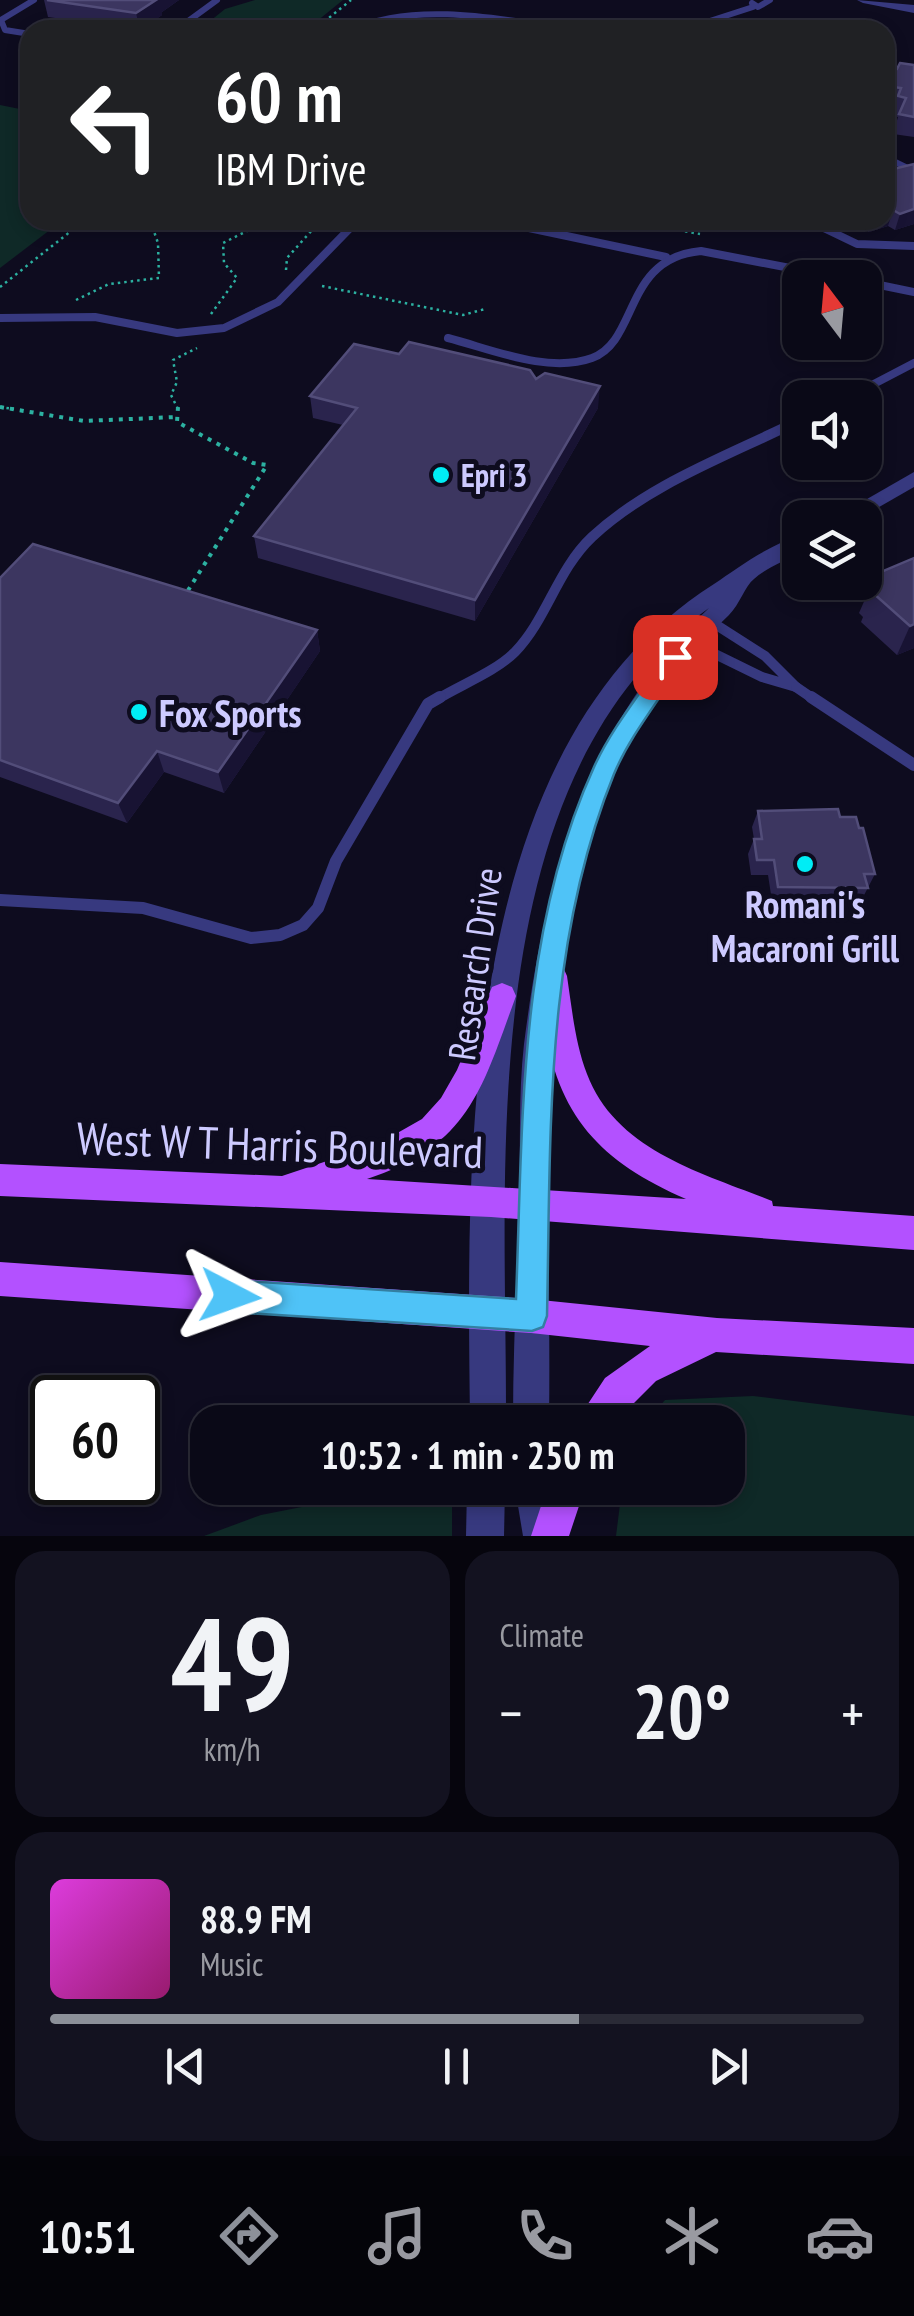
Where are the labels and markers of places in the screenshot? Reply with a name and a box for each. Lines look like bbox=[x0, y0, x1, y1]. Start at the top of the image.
place label: Epri 3 bbox=[461, 454, 528, 496]
marker: Epri 3 bbox=[430, 464, 452, 486]
pin bbox=[633, 615, 718, 700]
place label: Fox Sports bbox=[159, 688, 302, 737]
marker: Fox Sports bbox=[128, 701, 150, 723]
marker: Romani's Macaroni Grill bbox=[794, 853, 816, 875]
place label: Romani's Macaroni Grill bbox=[711, 879, 900, 972]

